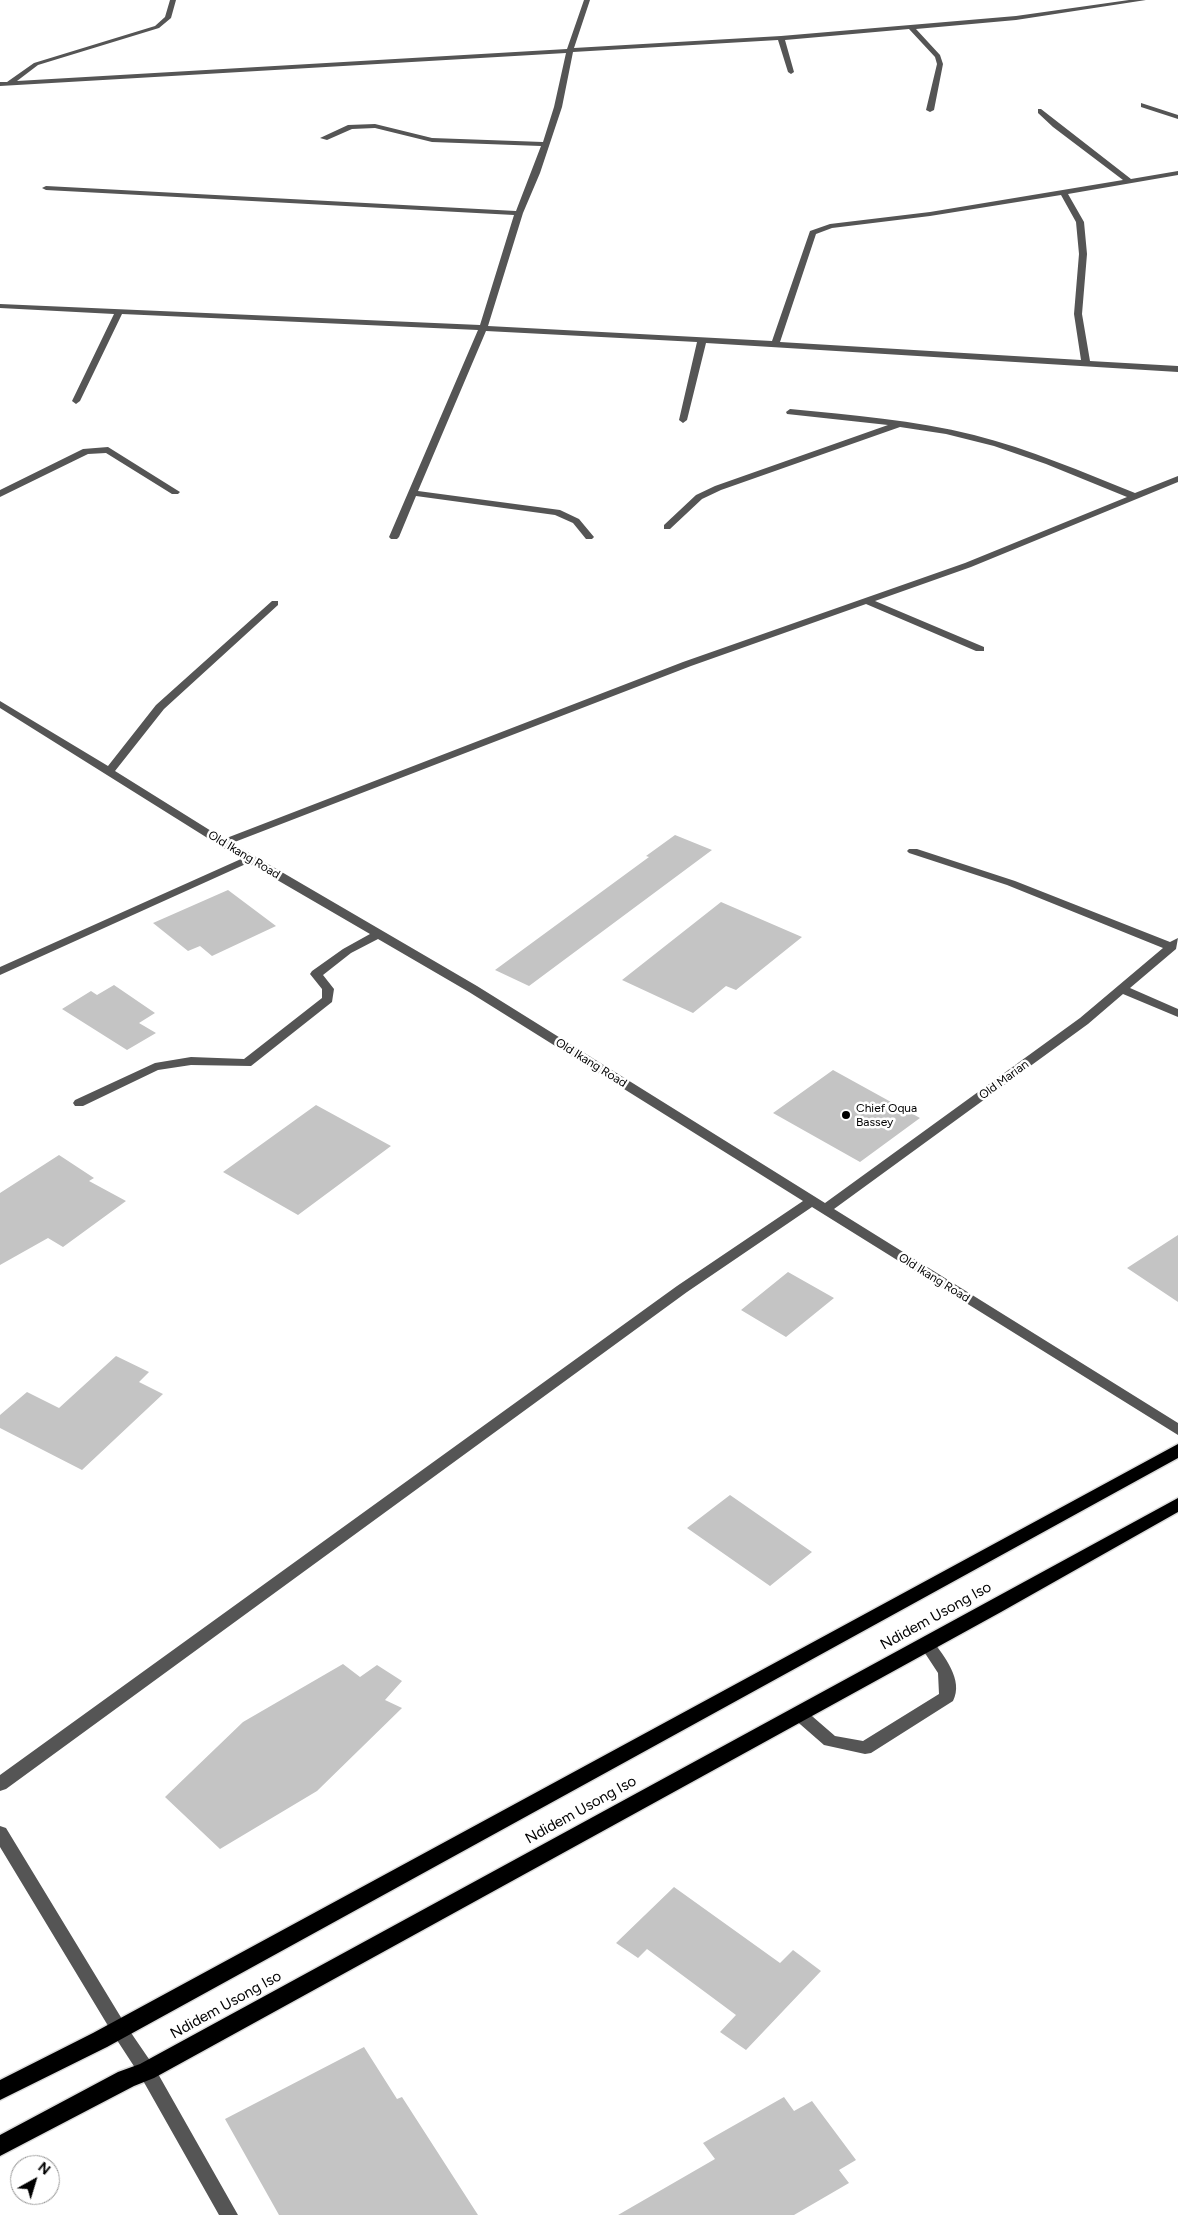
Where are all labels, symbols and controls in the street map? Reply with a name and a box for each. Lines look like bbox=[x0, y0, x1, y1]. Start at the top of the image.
street label: Old Ikang Road bbox=[205, 828, 283, 882]
street label: Old Ikang Road bbox=[553, 1035, 629, 1091]
street label: Old Marian bbox=[976, 1057, 1032, 1103]
place label: Chief Oqua Bassey bbox=[856, 1101, 917, 1129]
marker: Chief Oqua Bassey bbox=[840, 1109, 852, 1121]
street label: Old Ikang Road bbox=[896, 1250, 972, 1306]
street label: Ndidem Usong Iso bbox=[877, 1578, 995, 1654]
street label: Ndidem Usong Iso bbox=[522, 1772, 640, 1848]
street label: Ndidem Usong Iso bbox=[167, 1967, 285, 2043]
north arrow bbox=[10, 2155, 60, 2205]
text: N bbox=[35, 2159, 54, 2179]

